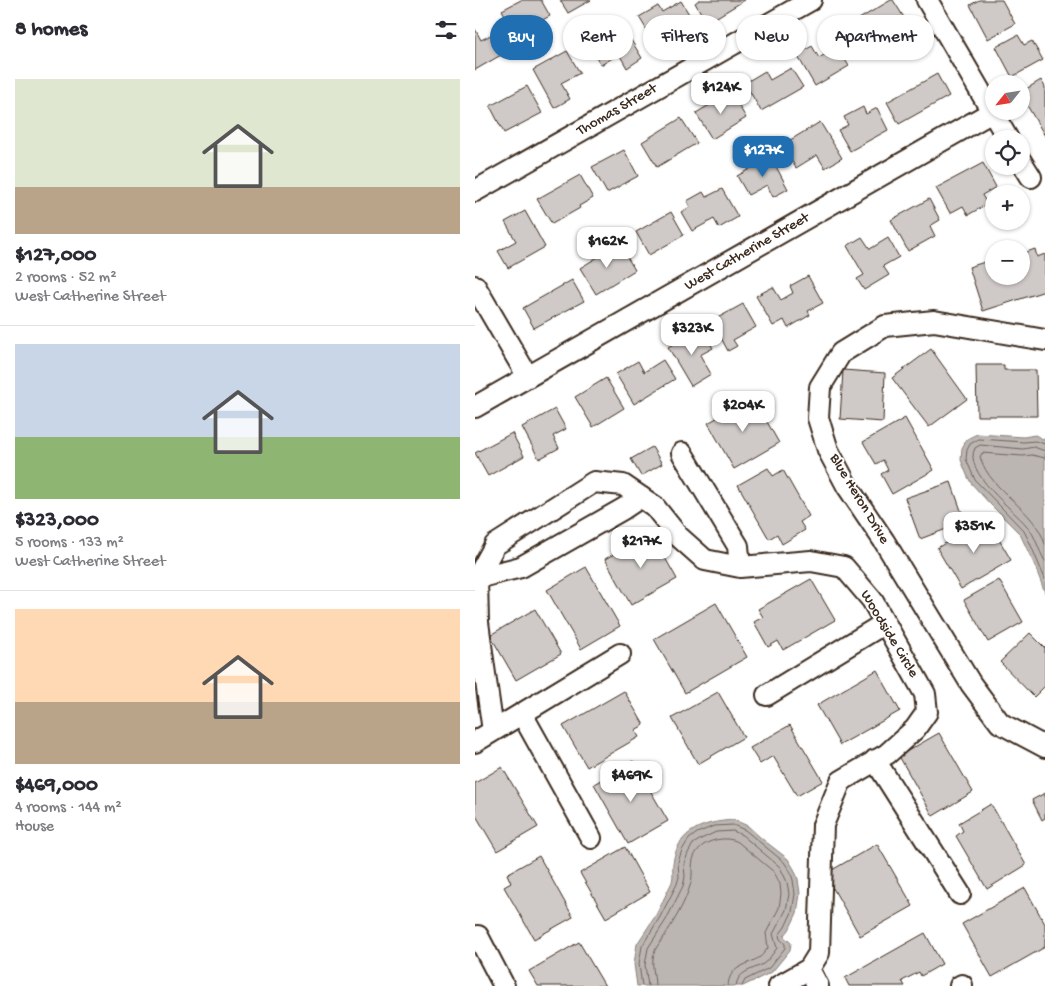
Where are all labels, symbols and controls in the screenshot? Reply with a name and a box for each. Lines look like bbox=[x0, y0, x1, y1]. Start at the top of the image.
chip: Buy bbox=[490, 15, 553, 60]
chip: Rent bbox=[563, 15, 633, 60]
chip: Filters bbox=[643, 15, 726, 60]
chip: New bbox=[736, 15, 807, 60]
chip: Apartment bbox=[817, 15, 934, 60]
icon: filters bbox=[432, 16, 460, 44]
text: 8 homes bbox=[15, 18, 87, 43]
pin: $124K bbox=[686, 72, 756, 115]
north arrow bbox=[985, 75, 1030, 120]
map controls bbox=[985, 75, 1030, 285]
street label: Thomas Street bbox=[573, 79, 662, 141]
text: $124K bbox=[702, 79, 740, 98]
icon: home bbox=[193, 111, 283, 201]
button: locate bbox=[985, 130, 1030, 175]
pin: $127K bbox=[728, 136, 798, 178]
text: $127K bbox=[744, 142, 782, 161]
button: + bbox=[985, 185, 1030, 230]
street label: West Catherine Street bbox=[681, 208, 814, 295]
pin: $162K bbox=[572, 226, 642, 269]
text: $162K bbox=[588, 233, 626, 252]
button: − bbox=[985, 240, 1030, 285]
text: $127,000 bbox=[15, 244, 97, 269]
text: 2 rooms · 52 m² bbox=[15, 269, 117, 288]
text: West Catherine Street bbox=[15, 288, 165, 307]
pin: $323K bbox=[657, 314, 727, 356]
text: $323K bbox=[672, 320, 712, 339]
icon: home bbox=[193, 377, 283, 467]
pin: $204K bbox=[708, 390, 778, 433]
text: $204K bbox=[723, 397, 763, 416]
street label: Blue Heron Drive bbox=[824, 450, 893, 548]
text: $323,000 bbox=[15, 509, 99, 534]
pin: $351K bbox=[939, 512, 1009, 554]
text: $351K bbox=[954, 518, 994, 537]
pin: $217K bbox=[606, 526, 676, 569]
text: $217K bbox=[622, 533, 660, 552]
text: 5 rooms · 133 m² bbox=[15, 534, 124, 553]
text: West Catherine Street bbox=[15, 553, 165, 572]
street label: Woodside Circle bbox=[856, 587, 922, 681]
icon: home bbox=[193, 642, 283, 732]
pin: $469K bbox=[596, 760, 666, 803]
text: $469K bbox=[611, 767, 651, 786]
text: $469,000 bbox=[15, 774, 98, 799]
text: 4 rooms · 144 m² bbox=[15, 799, 122, 818]
text: House bbox=[15, 818, 54, 837]

